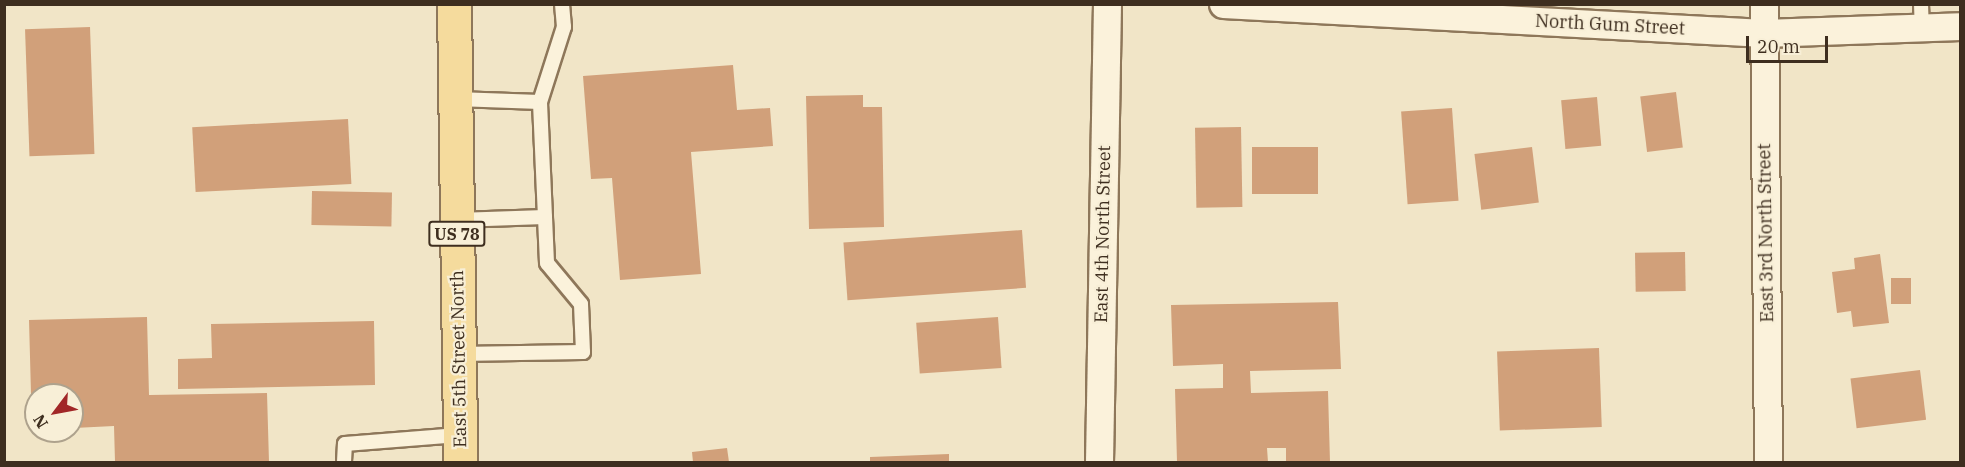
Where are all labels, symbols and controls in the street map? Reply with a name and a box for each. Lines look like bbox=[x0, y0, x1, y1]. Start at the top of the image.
street label: North Gum Street bbox=[1535, 10, 1685, 40]
scale bar bbox=[1749, 24, 1832, 62]
text: 20 m bbox=[1757, 35, 1800, 58]
street label: East 3rd North Street bbox=[1754, 143, 1778, 323]
street label: East 4th North Street bbox=[1091, 145, 1115, 323]
road number: US 78 bbox=[427, 221, 487, 247]
street label: East 5th Street North bbox=[447, 270, 471, 448]
north arrow bbox=[24, 383, 84, 443]
text: N bbox=[29, 411, 52, 432]

